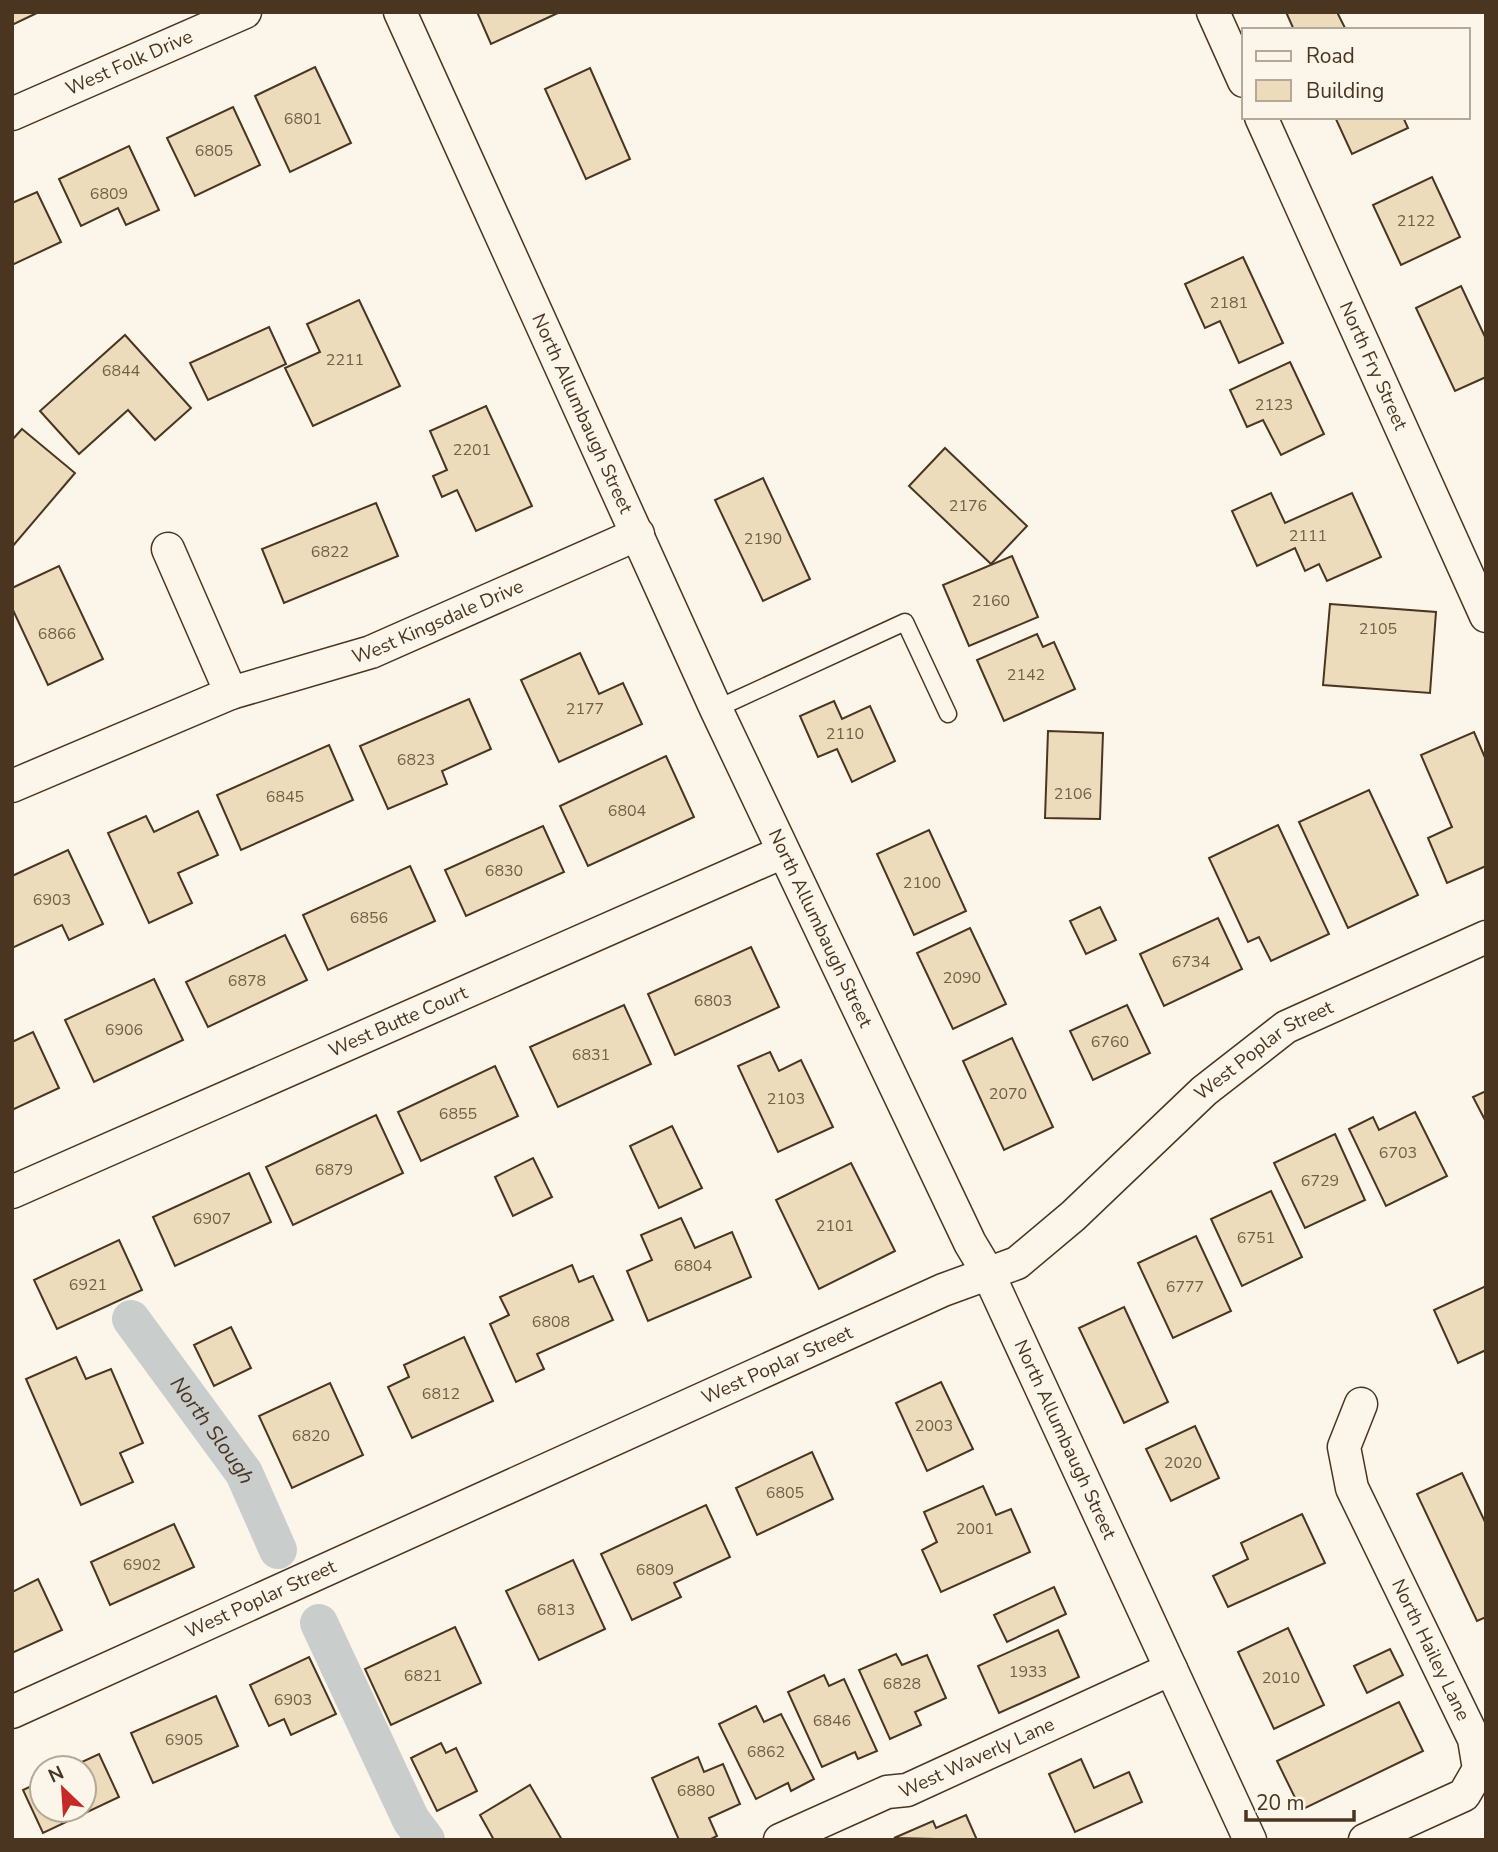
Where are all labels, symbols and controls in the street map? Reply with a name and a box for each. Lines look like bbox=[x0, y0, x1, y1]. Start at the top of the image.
street label: West Folk Drive bbox=[62, 23, 197, 102]
legend bbox=[1242, 28, 1470, 119]
text: Road bbox=[1306, 42, 1355, 70]
text: Building bbox=[1306, 77, 1384, 105]
house number: 6801 bbox=[284, 108, 322, 130]
house number: 6805 bbox=[195, 140, 233, 162]
house number: 6809 bbox=[90, 183, 128, 205]
house number: 2122 bbox=[1397, 210, 1435, 232]
house number: 2181 bbox=[1210, 292, 1248, 314]
street label: North Fry Street bbox=[1333, 297, 1414, 435]
street label: North Allumbaugh Street bbox=[525, 310, 639, 518]
house number: 2211 bbox=[326, 349, 364, 371]
house number: 6844 bbox=[102, 360, 141, 382]
house number: 2123 bbox=[1255, 394, 1293, 416]
house number: 2201 bbox=[453, 439, 491, 461]
house number: 2176 bbox=[949, 495, 987, 517]
house number: 2111 bbox=[1289, 525, 1327, 547]
house number: 2190 bbox=[744, 528, 782, 550]
house number: 6822 bbox=[311, 541, 349, 563]
street label: West Kingsdale Drive bbox=[349, 573, 528, 670]
house number: 2160 bbox=[972, 590, 1010, 612]
house number: 2105 bbox=[1359, 618, 1397, 640]
house number: 6866 bbox=[38, 623, 76, 645]
house number: 2142 bbox=[1007, 664, 1045, 686]
house number: 2177 bbox=[566, 698, 604, 720]
house number: 2110 bbox=[826, 723, 864, 745]
house number: 6823 bbox=[397, 749, 435, 771]
house number: 2106 bbox=[1054, 783, 1092, 805]
house number: 6845 bbox=[266, 786, 304, 808]
house number: 6804 bbox=[608, 800, 647, 822]
street label: North Allumbaugh Street bbox=[762, 825, 879, 1032]
house number: 6830 bbox=[485, 860, 523, 882]
house number: 2100 bbox=[903, 872, 941, 894]
house number: 6903 bbox=[33, 889, 71, 911]
house number: 6856 bbox=[350, 907, 388, 929]
house number: 6734 bbox=[1172, 951, 1211, 973]
house number: 2090 bbox=[943, 967, 981, 989]
house number: 6878 bbox=[228, 970, 266, 992]
street label: West Butte Court bbox=[325, 980, 472, 1064]
house number: 6803 bbox=[694, 990, 732, 1012]
street label: West Poplar Street bbox=[1189, 994, 1338, 1107]
house number: 6906 bbox=[105, 1019, 143, 1041]
house number: 6760 bbox=[1091, 1031, 1129, 1053]
house number: 6831 bbox=[572, 1044, 610, 1066]
house number: 2070 bbox=[989, 1083, 1027, 1105]
house number: 2103 bbox=[767, 1088, 805, 1110]
house number: 6855 bbox=[439, 1103, 477, 1125]
house number: 6703 bbox=[1379, 1142, 1417, 1164]
house number: 6879 bbox=[315, 1159, 353, 1181]
house number: 6729 bbox=[1301, 1170, 1339, 1192]
house number: 6907 bbox=[193, 1208, 231, 1230]
house number: 2101 bbox=[816, 1215, 854, 1237]
house number: 6751 bbox=[1237, 1227, 1275, 1249]
house number: 6804 bbox=[674, 1255, 713, 1277]
house number: 6921 bbox=[69, 1274, 107, 1296]
house number: 6777 bbox=[1166, 1276, 1204, 1298]
house number: 6808 bbox=[532, 1311, 570, 1333]
street label: West Poplar Street bbox=[697, 1320, 857, 1411]
street label: North Allumbaugh Street bbox=[1008, 1336, 1122, 1544]
water label: North Slough bbox=[164, 1371, 261, 1488]
house number: 6812 bbox=[422, 1383, 460, 1405]
house number: 2003 bbox=[915, 1415, 953, 1437]
house number: 6820 bbox=[292, 1425, 330, 1447]
house number: 2020 bbox=[1164, 1452, 1202, 1474]
house number: 6805 bbox=[766, 1482, 804, 1504]
house number: 2001 bbox=[956, 1518, 994, 1540]
house number: 6902 bbox=[123, 1554, 161, 1576]
street label: West Poplar Street bbox=[181, 1554, 341, 1645]
house number: 6809 bbox=[636, 1559, 674, 1581]
street label: North Hailey Lane bbox=[1385, 1575, 1476, 1725]
house number: 6813 bbox=[537, 1599, 575, 1621]
house number: 1933 bbox=[1009, 1661, 1047, 1683]
house number: 6821 bbox=[404, 1665, 442, 1687]
house number: 2010 bbox=[1262, 1667, 1300, 1689]
house number: 6828 bbox=[883, 1673, 921, 1695]
house number: 6903 bbox=[274, 1689, 312, 1711]
house number: 6846 bbox=[813, 1710, 851, 1732]
street label: West Waverly Lane bbox=[895, 1711, 1059, 1805]
house number: 6905 bbox=[165, 1729, 203, 1751]
house number: 6862 bbox=[747, 1741, 785, 1763]
north arrow bbox=[28, 1754, 98, 1824]
text: N bbox=[44, 1760, 68, 1789]
scale bar bbox=[1246, 1778, 1354, 1822]
house number: 6880 bbox=[677, 1780, 715, 1802]
text: 20 m bbox=[1256, 1789, 1305, 1817]

